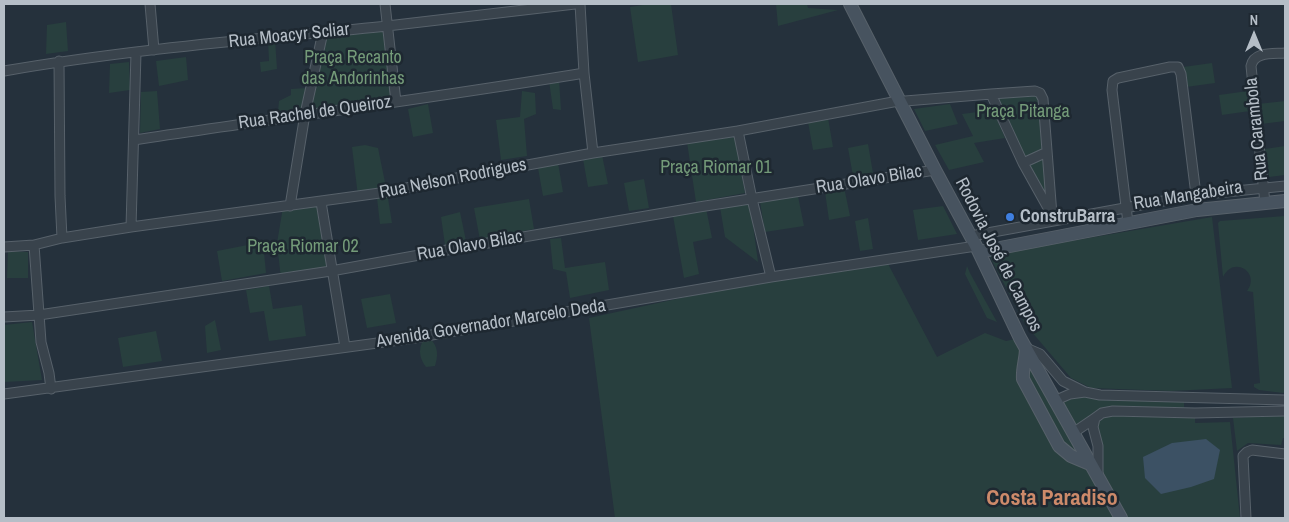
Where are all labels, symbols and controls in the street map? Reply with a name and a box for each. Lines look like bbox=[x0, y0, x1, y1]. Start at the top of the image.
north arrow bbox=[1229, 10, 1279, 60]
text: N bbox=[1250, 11, 1258, 29]
street label: Rua Moacyr Scliar bbox=[228, 19, 350, 53]
park label: Praça Recanto das Andorinhas bbox=[301, 47, 405, 90]
street label: Rua Carambola bbox=[1241, 76, 1273, 182]
street label: Rua Rachel de Queiroz bbox=[237, 92, 393, 134]
park label: Praça Pitanga bbox=[976, 101, 1070, 123]
street label: Rua Nelson Rodrigues bbox=[378, 154, 528, 204]
park label: Praça Riomar 01 bbox=[660, 157, 772, 179]
street label: Rua Olavo Bilac bbox=[815, 161, 923, 199]
street label: Rodovia José de Campos bbox=[950, 174, 1046, 336]
street label: Rua Mangabeira bbox=[1132, 177, 1244, 215]
place label: ConstruBarra bbox=[1020, 206, 1115, 228]
marker: ConstruBarra bbox=[1004, 211, 1016, 223]
street label: Rua Olavo Bilac bbox=[416, 226, 524, 266]
park label: Praça Riomar 02 bbox=[247, 236, 359, 258]
street label: Avenida Governador Marcelo Deda bbox=[375, 295, 607, 353]
district label: Costa Paradiso bbox=[986, 486, 1118, 512]

